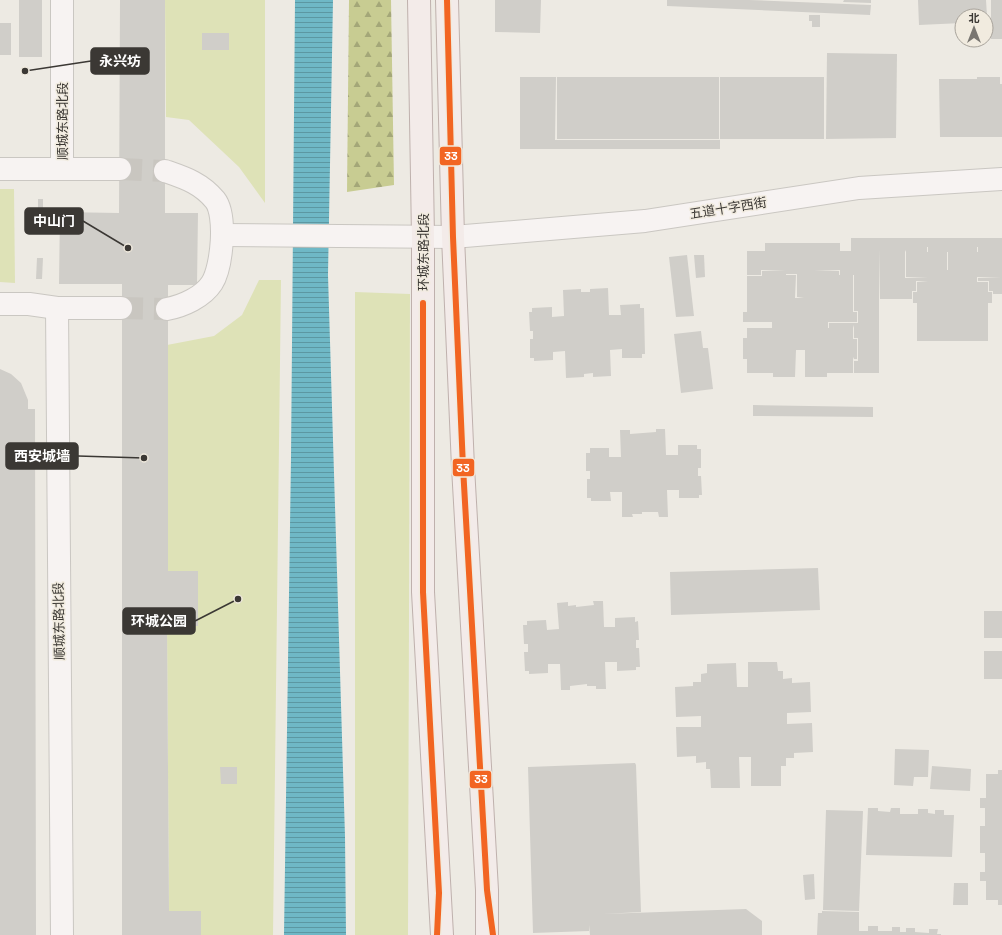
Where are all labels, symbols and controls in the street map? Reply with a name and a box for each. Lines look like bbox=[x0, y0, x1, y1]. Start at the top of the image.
north arrow bbox=[954, 8, 994, 48]
text: 北 bbox=[969, 11, 980, 25]
callout: 永兴坊 bbox=[91, 48, 149, 74]
text: 永兴坊 bbox=[99, 52, 141, 70]
street label: 顺城东路北段 bbox=[54, 82, 71, 160]
line badge: 33 bbox=[439, 146, 462, 166]
text: 33 bbox=[444, 149, 458, 163]
street label: 五道十字西街 bbox=[688, 194, 768, 222]
callout: 中山门 bbox=[25, 208, 83, 234]
text: 中山门 bbox=[33, 212, 75, 230]
street label: 环城东路北段 bbox=[415, 213, 432, 291]
callout: 西安城墙 bbox=[6, 443, 78, 469]
text: 西安城墙 bbox=[14, 447, 70, 465]
line badge: 33 bbox=[452, 458, 475, 477]
text: 33 bbox=[456, 461, 470, 475]
street label: 顺城东路北段 bbox=[50, 582, 68, 660]
callout: 环城公园 bbox=[123, 608, 195, 634]
text: 环城公园 bbox=[131, 612, 187, 630]
line badge: 33 bbox=[469, 770, 492, 789]
text: 33 bbox=[474, 772, 488, 786]

